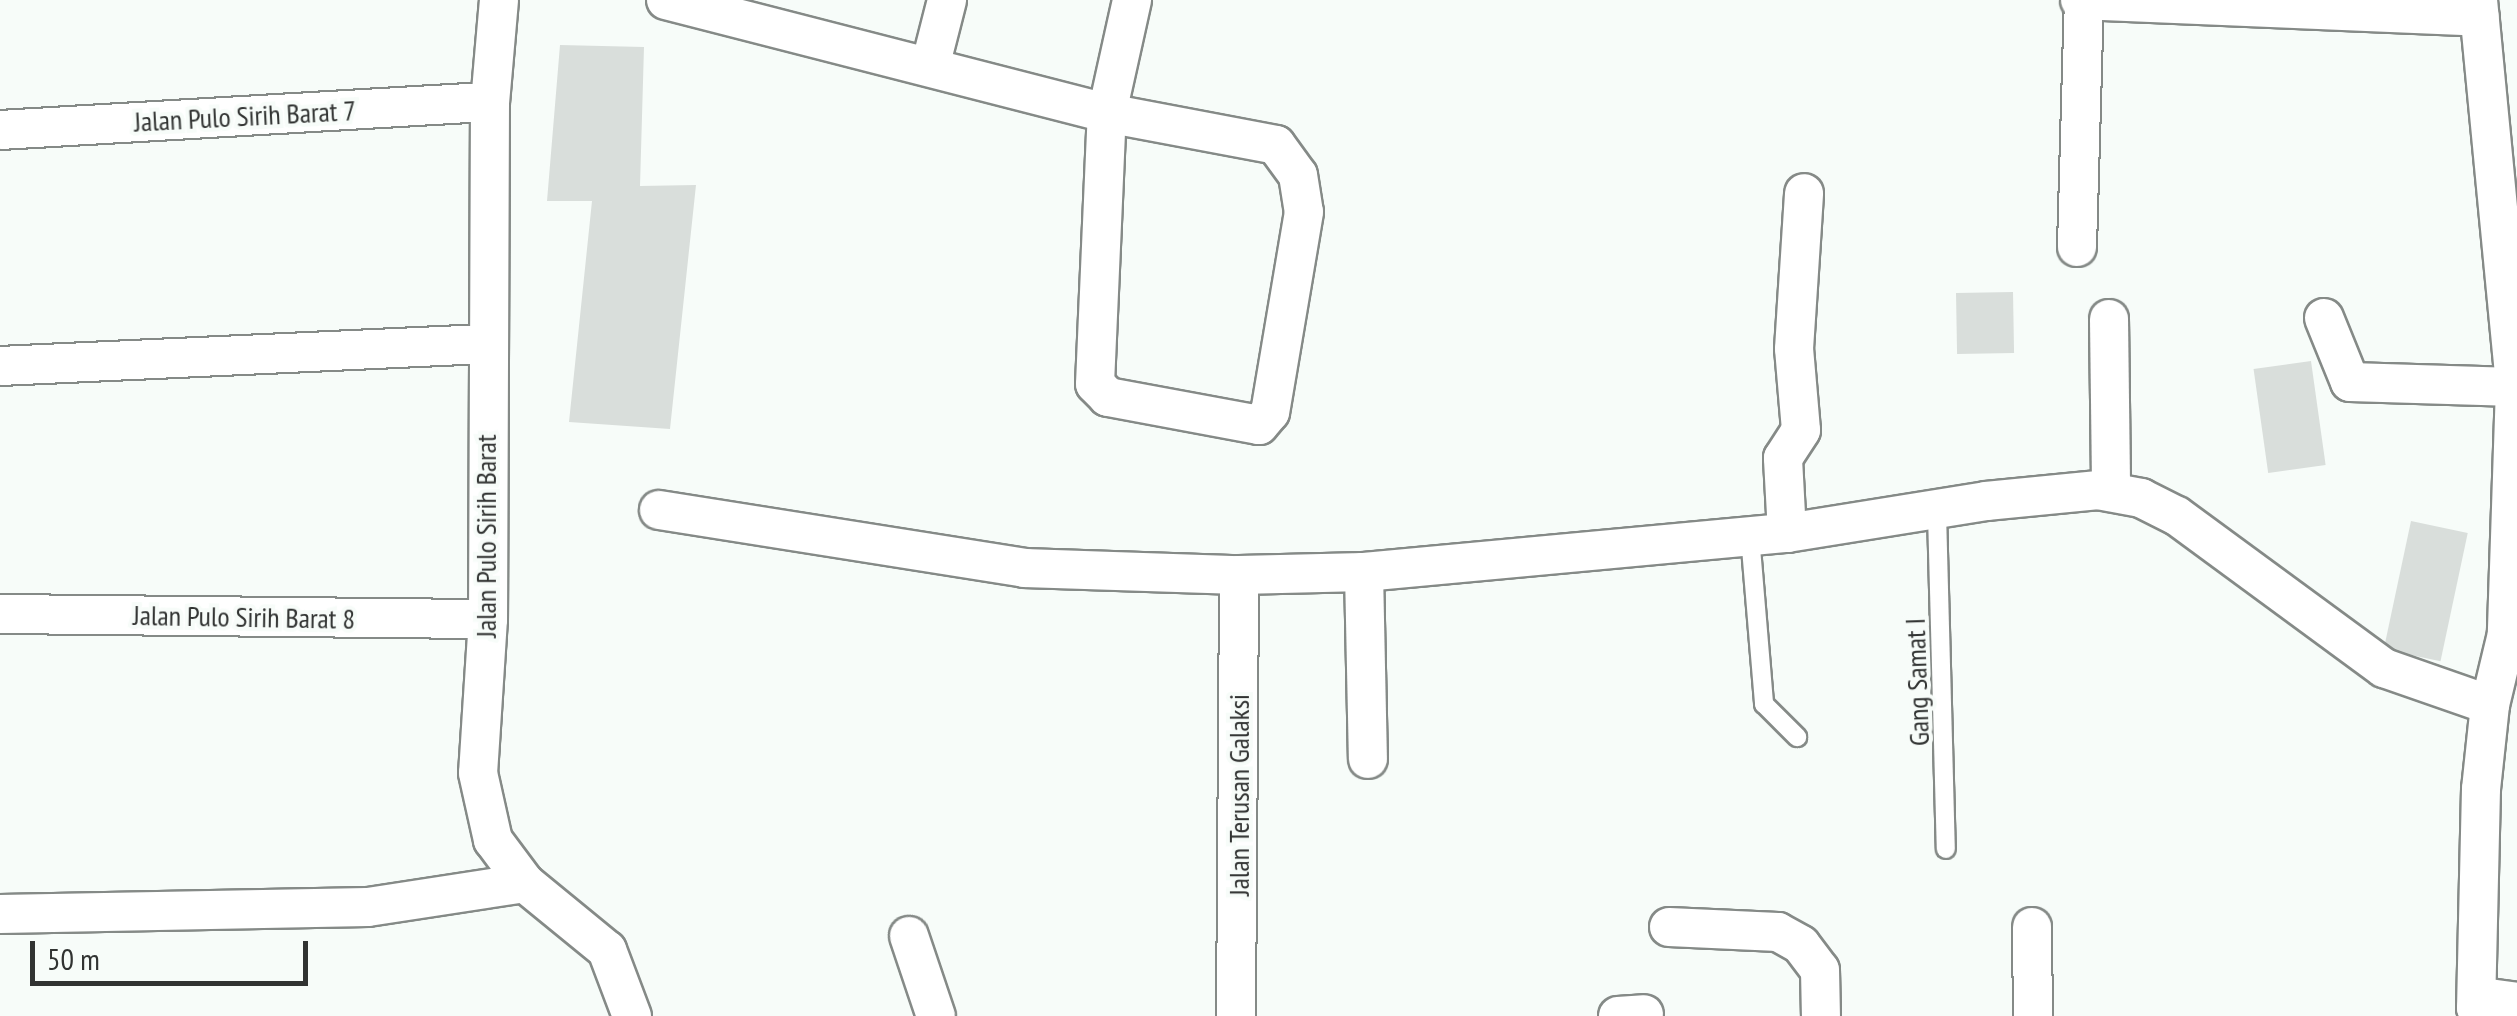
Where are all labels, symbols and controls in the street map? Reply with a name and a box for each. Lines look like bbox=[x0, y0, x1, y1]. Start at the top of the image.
street label: Jalan Pulo Sirih Barat 7 bbox=[133, 93, 357, 139]
street label: Jalan Pulo Sirih Barat bbox=[469, 434, 503, 638]
street label: Jalan Pulo Sirih Barat 8 bbox=[133, 598, 355, 636]
street label: Gang Samat I bbox=[1898, 617, 1936, 747]
street label: Jalan Terusan Galaksi bbox=[1222, 694, 1256, 896]
scale bar bbox=[35, 921, 312, 983]
text: 50 m bbox=[47, 939, 100, 978]

